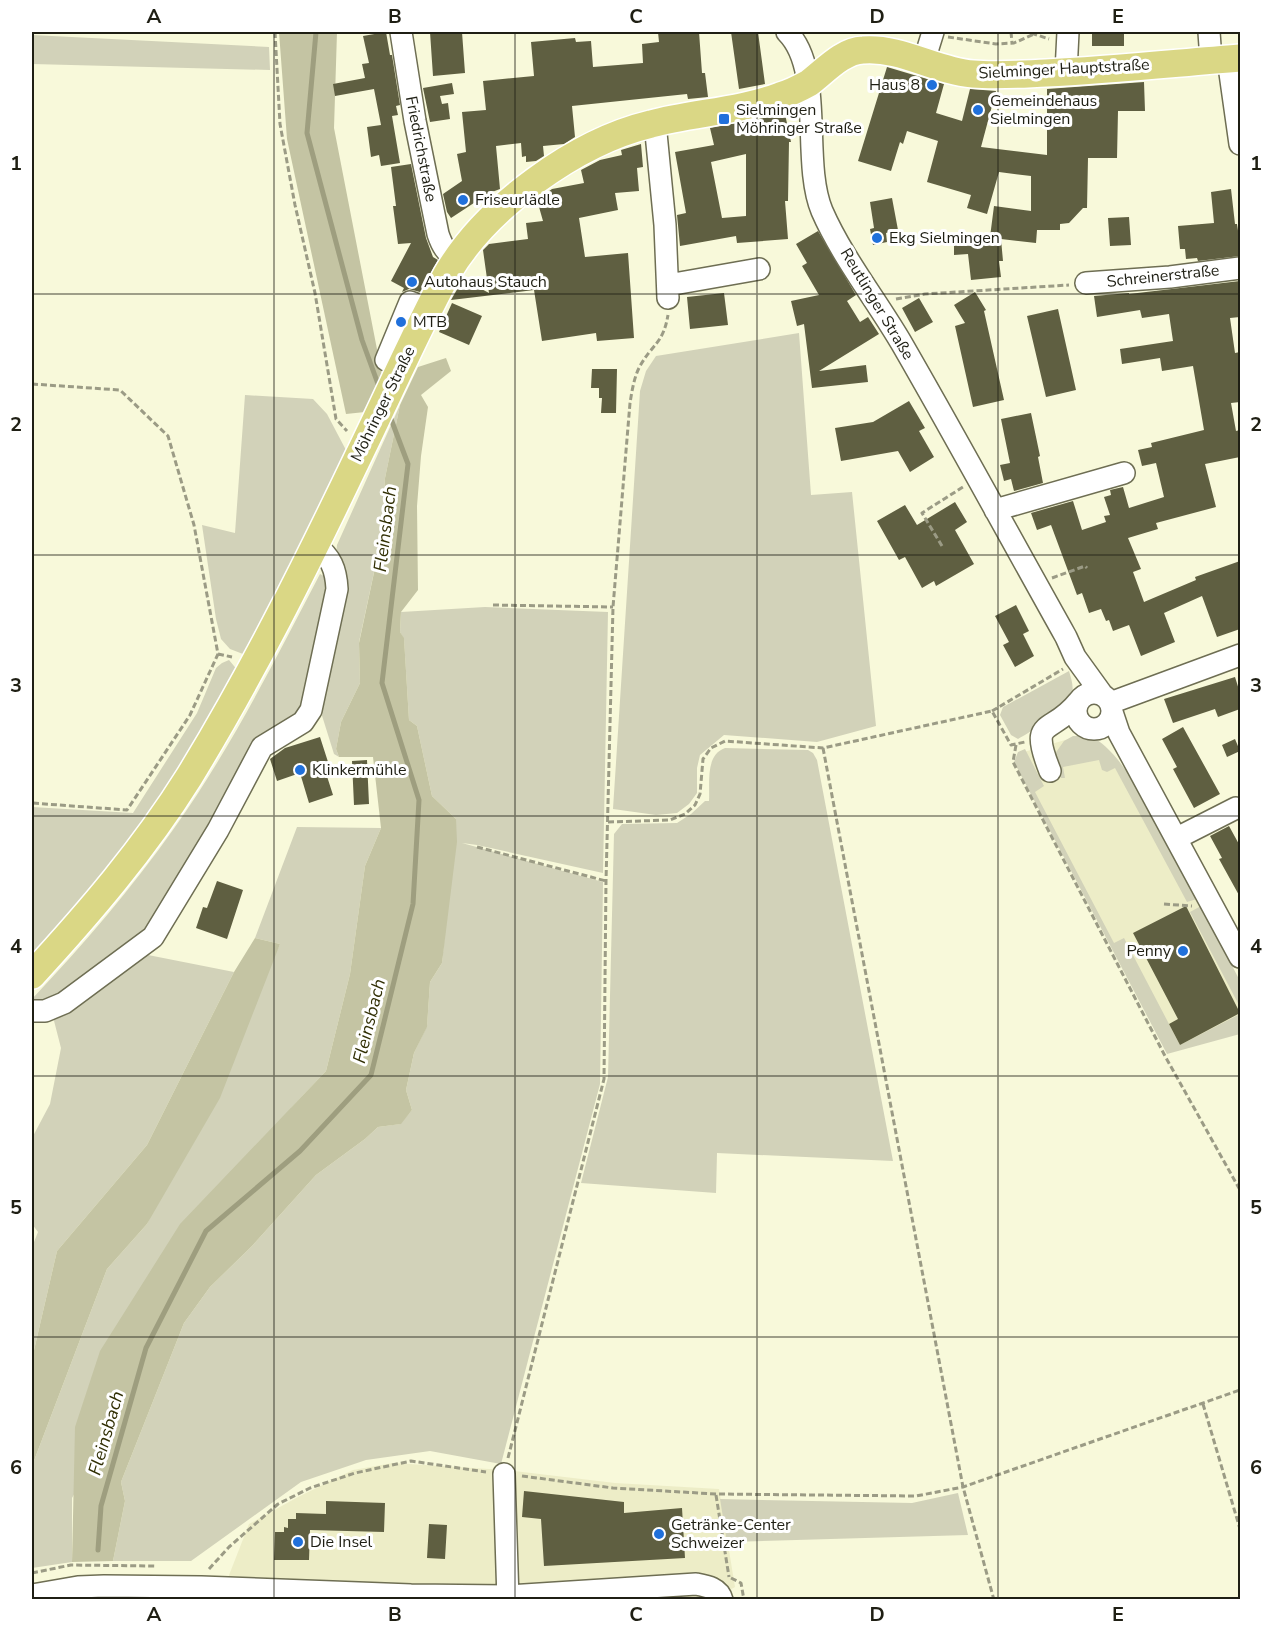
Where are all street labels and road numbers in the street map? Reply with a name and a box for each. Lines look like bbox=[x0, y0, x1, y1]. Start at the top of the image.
street label: Sielminger Hauptstraße bbox=[978, 54, 1150, 84]
street label: Friedrichstraße bbox=[400, 94, 442, 204]
street label: Reutlinger Straße bbox=[835, 244, 919, 364]
street label: Schreinerstraße bbox=[1106, 259, 1220, 293]
street label: Möhringer Straße bbox=[346, 343, 420, 465]

